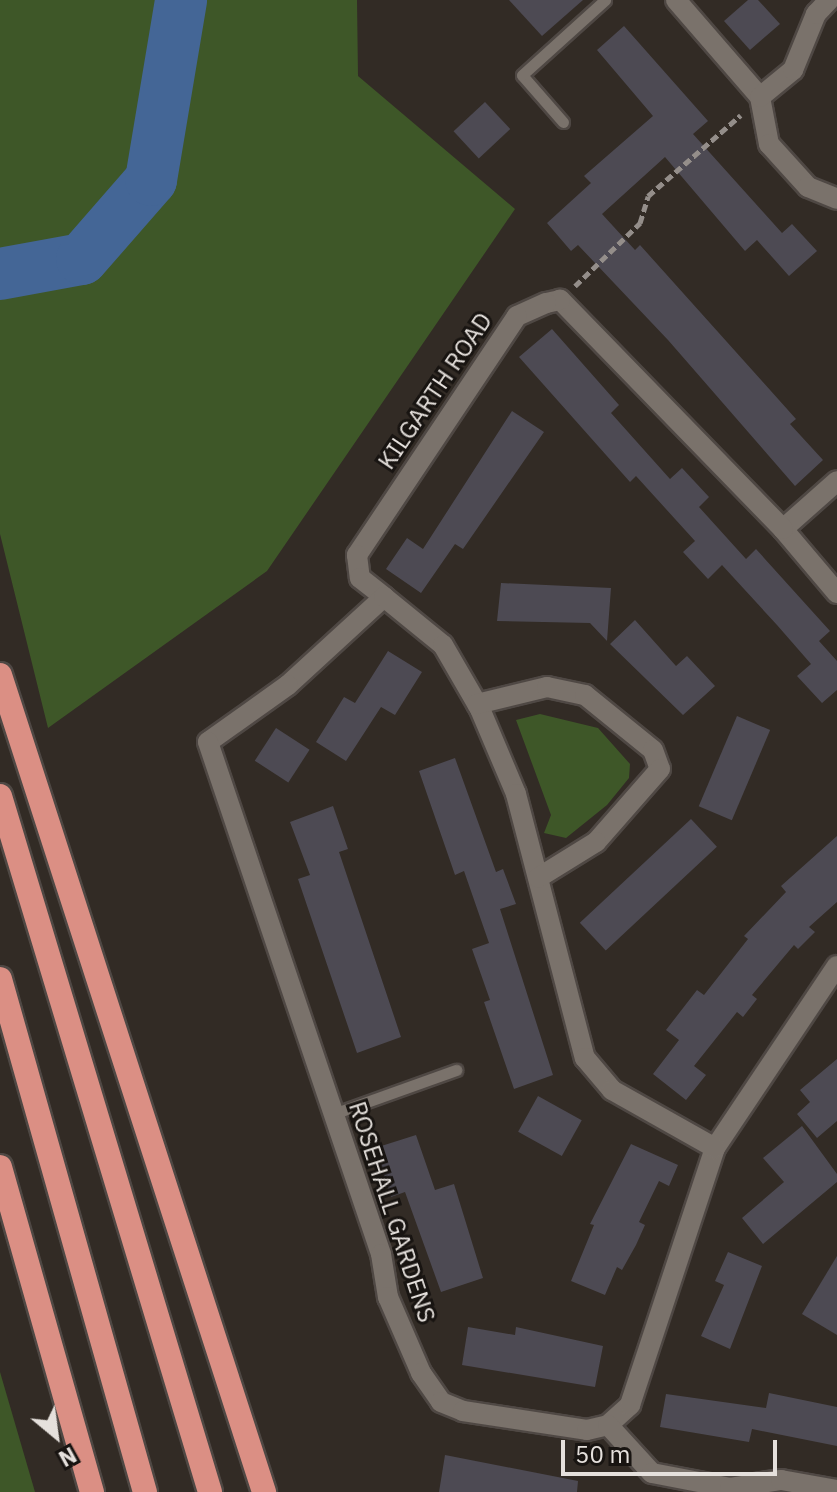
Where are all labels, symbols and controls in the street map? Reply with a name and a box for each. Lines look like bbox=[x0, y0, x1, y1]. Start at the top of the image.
street label: KILGARTH ROAD bbox=[372, 307, 498, 475]
street label: ROSEHALL GARDENS bbox=[343, 1098, 441, 1326]
north arrow bbox=[16, 1396, 96, 1476]
scale bar bbox=[565, 1424, 781, 1474]
text: 50 m bbox=[575, 1438, 630, 1470]
text: N bbox=[54, 1441, 82, 1474]

